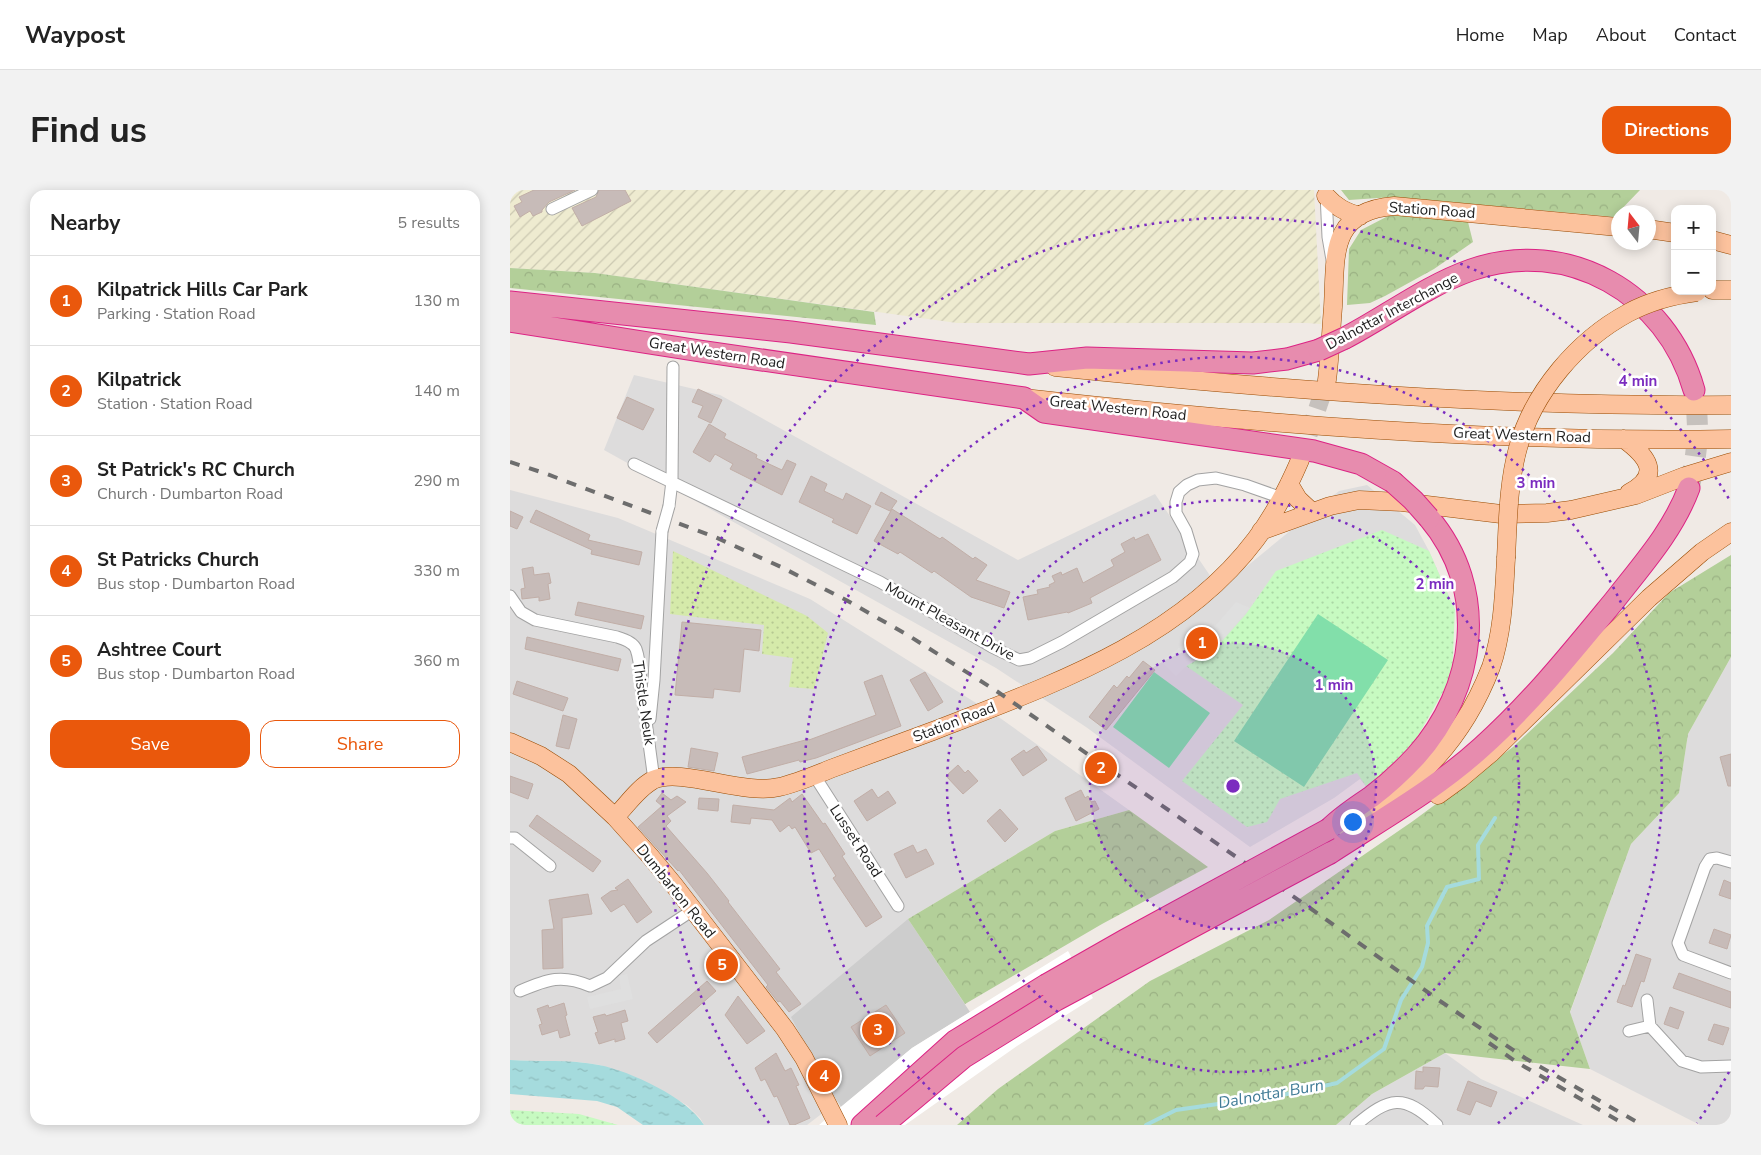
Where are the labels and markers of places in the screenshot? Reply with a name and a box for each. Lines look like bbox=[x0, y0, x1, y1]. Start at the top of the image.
pin: 1 bbox=[1186, 624, 1218, 662]
pin: 2 bbox=[1085, 749, 1117, 787]
centre of rings bbox=[1224, 777, 1242, 795]
pin: 5 bbox=[706, 946, 738, 984]
pin: 3 bbox=[862, 1011, 894, 1049]
pin: 4 bbox=[808, 1057, 840, 1095]

